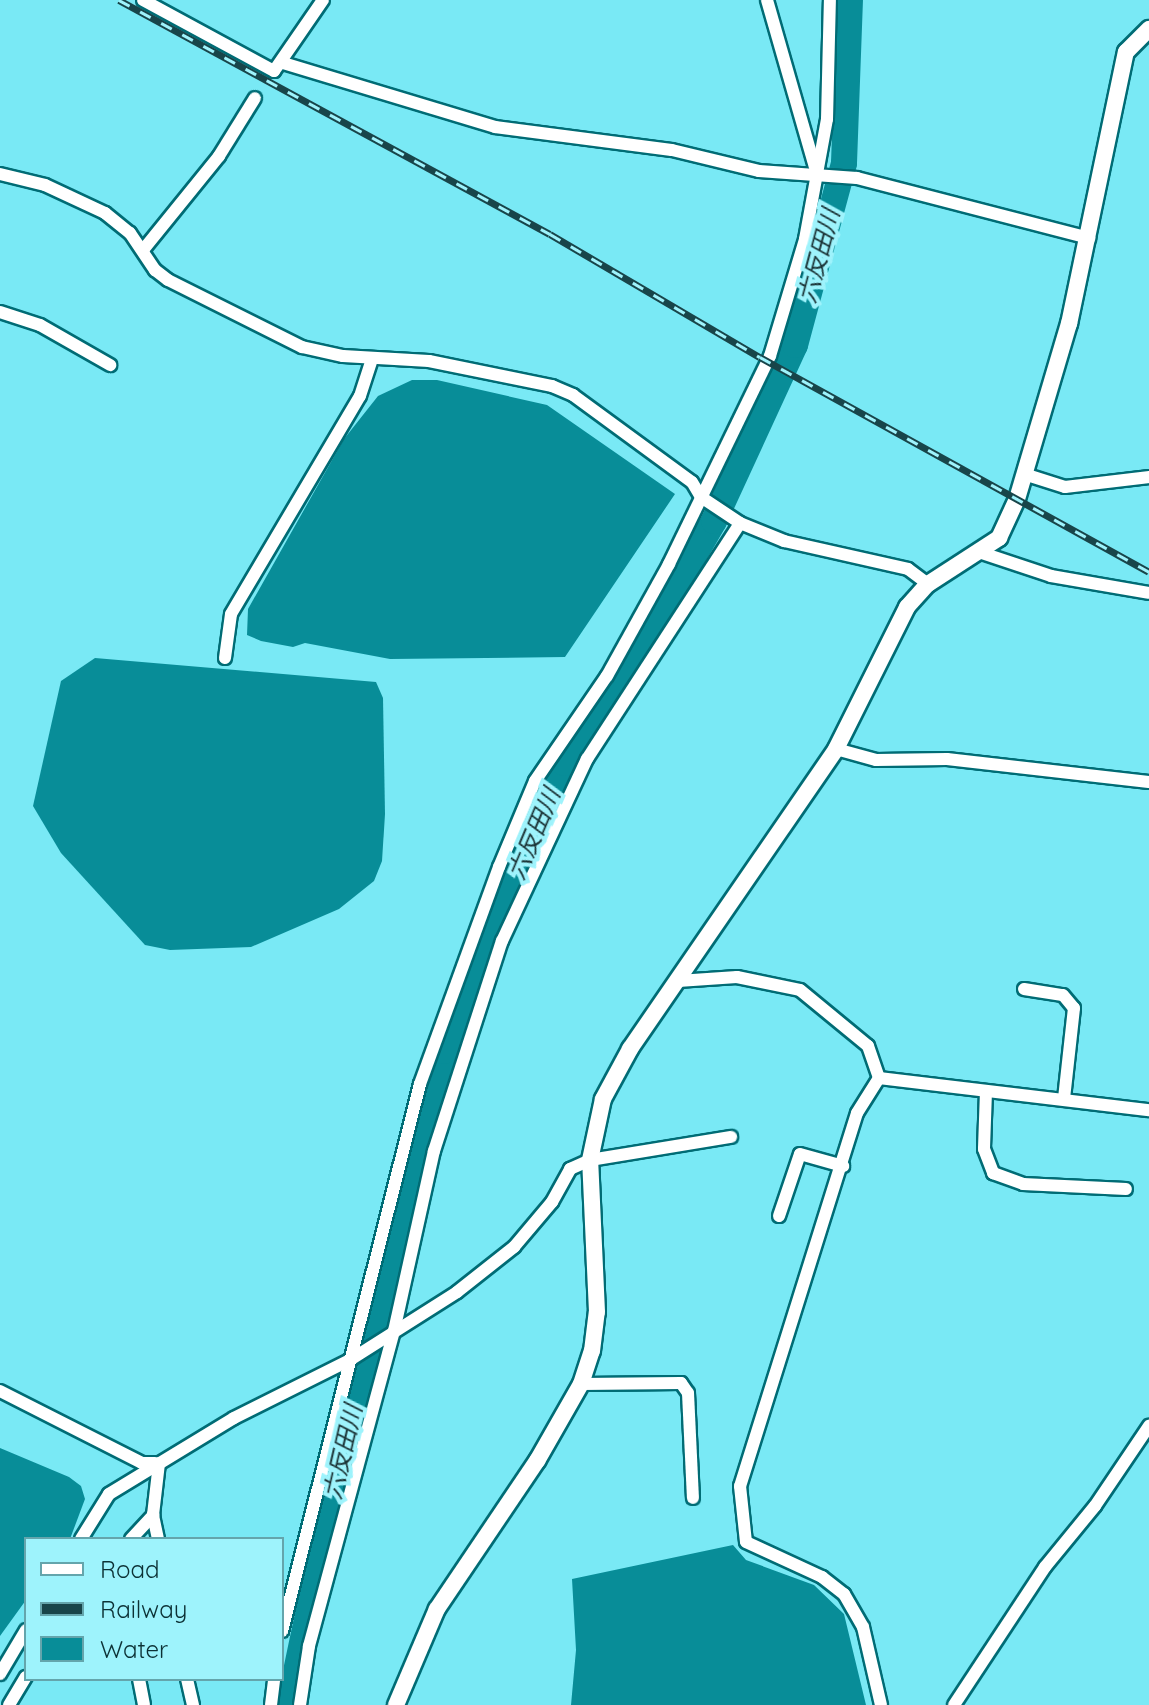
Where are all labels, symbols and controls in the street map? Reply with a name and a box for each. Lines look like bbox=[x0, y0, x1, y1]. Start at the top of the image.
water label: 六反田川 bbox=[793, 206, 845, 306]
water label: 六反田川 bbox=[502, 784, 566, 884]
water label: 六反田川 bbox=[318, 1402, 368, 1502]
legend bbox=[24, 1537, 284, 1681]
text: Road bbox=[100, 1554, 160, 1584]
text: Railway bbox=[100, 1594, 187, 1624]
text: Water bbox=[100, 1634, 168, 1664]

